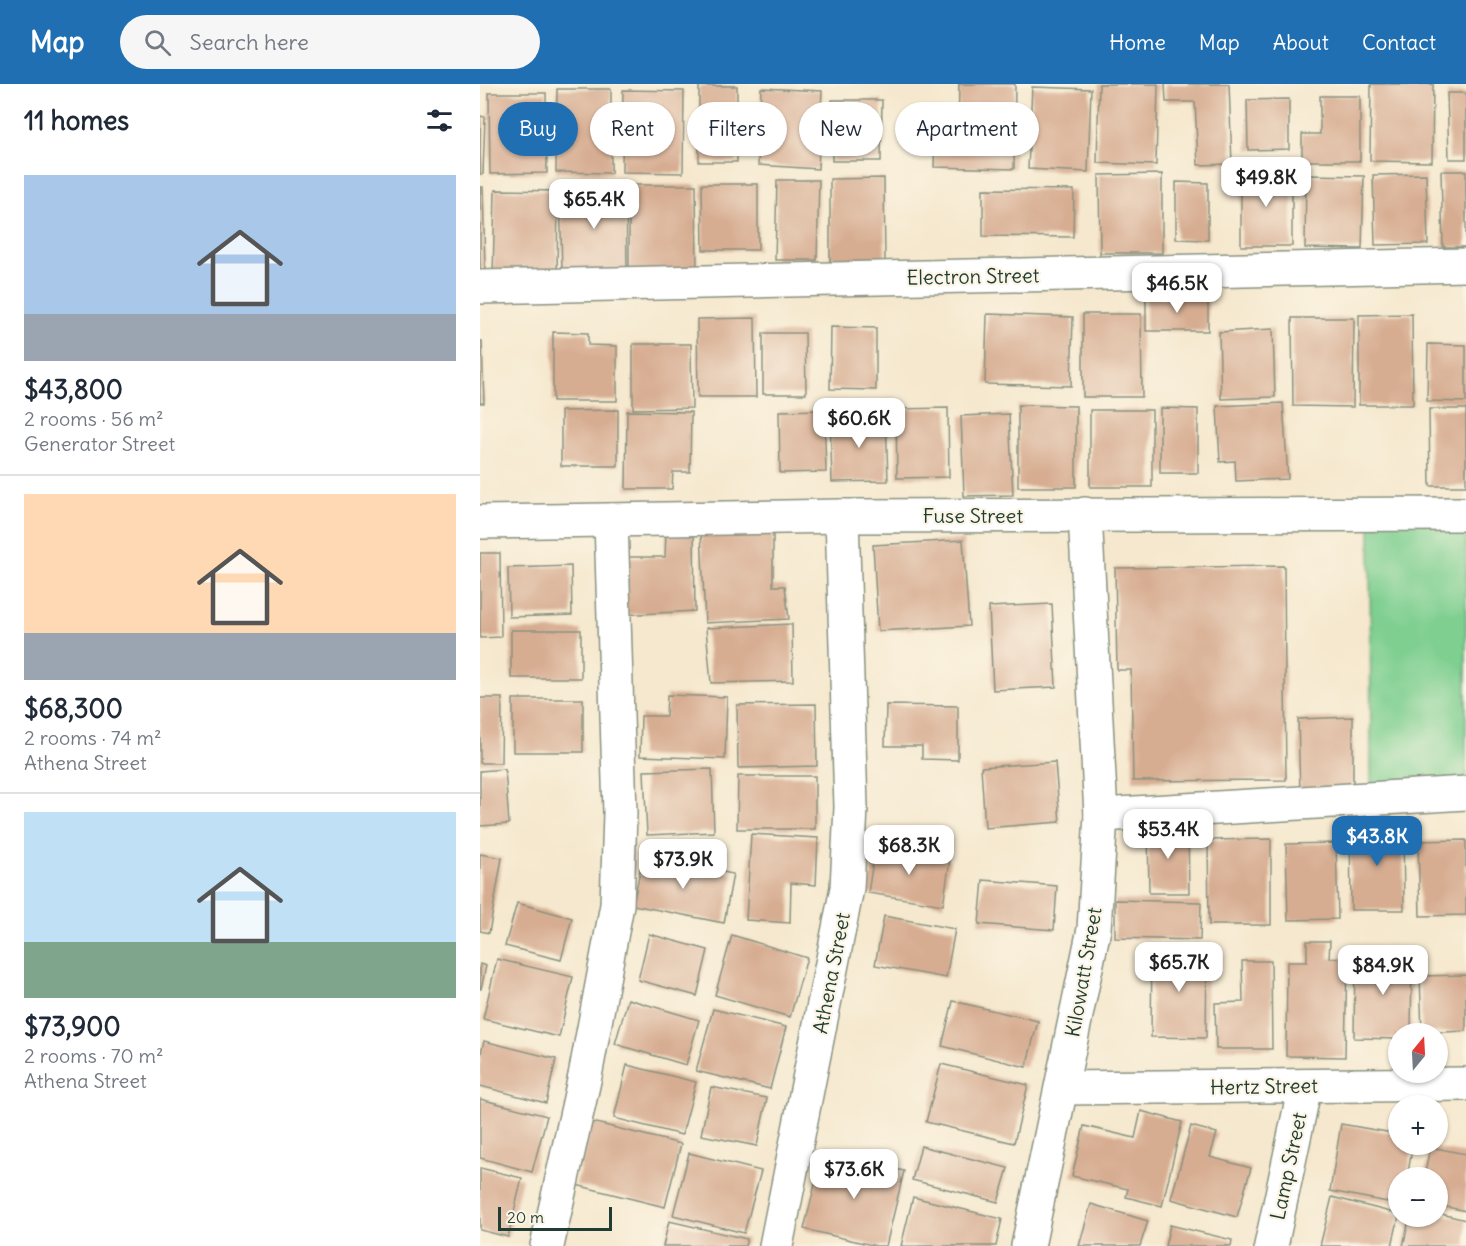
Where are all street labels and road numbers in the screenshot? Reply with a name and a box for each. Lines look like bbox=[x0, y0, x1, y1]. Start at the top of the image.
street label: Electron Street bbox=[906, 262, 1040, 290]
street label: Fuse Street bbox=[923, 503, 1023, 528]
street label: Kilowatt Street bbox=[1059, 905, 1107, 1039]
street label: Athena Street bbox=[807, 910, 855, 1036]
street label: Hertz Street bbox=[1210, 1073, 1318, 1099]
street label: Lamp Street bbox=[1264, 1110, 1312, 1222]

